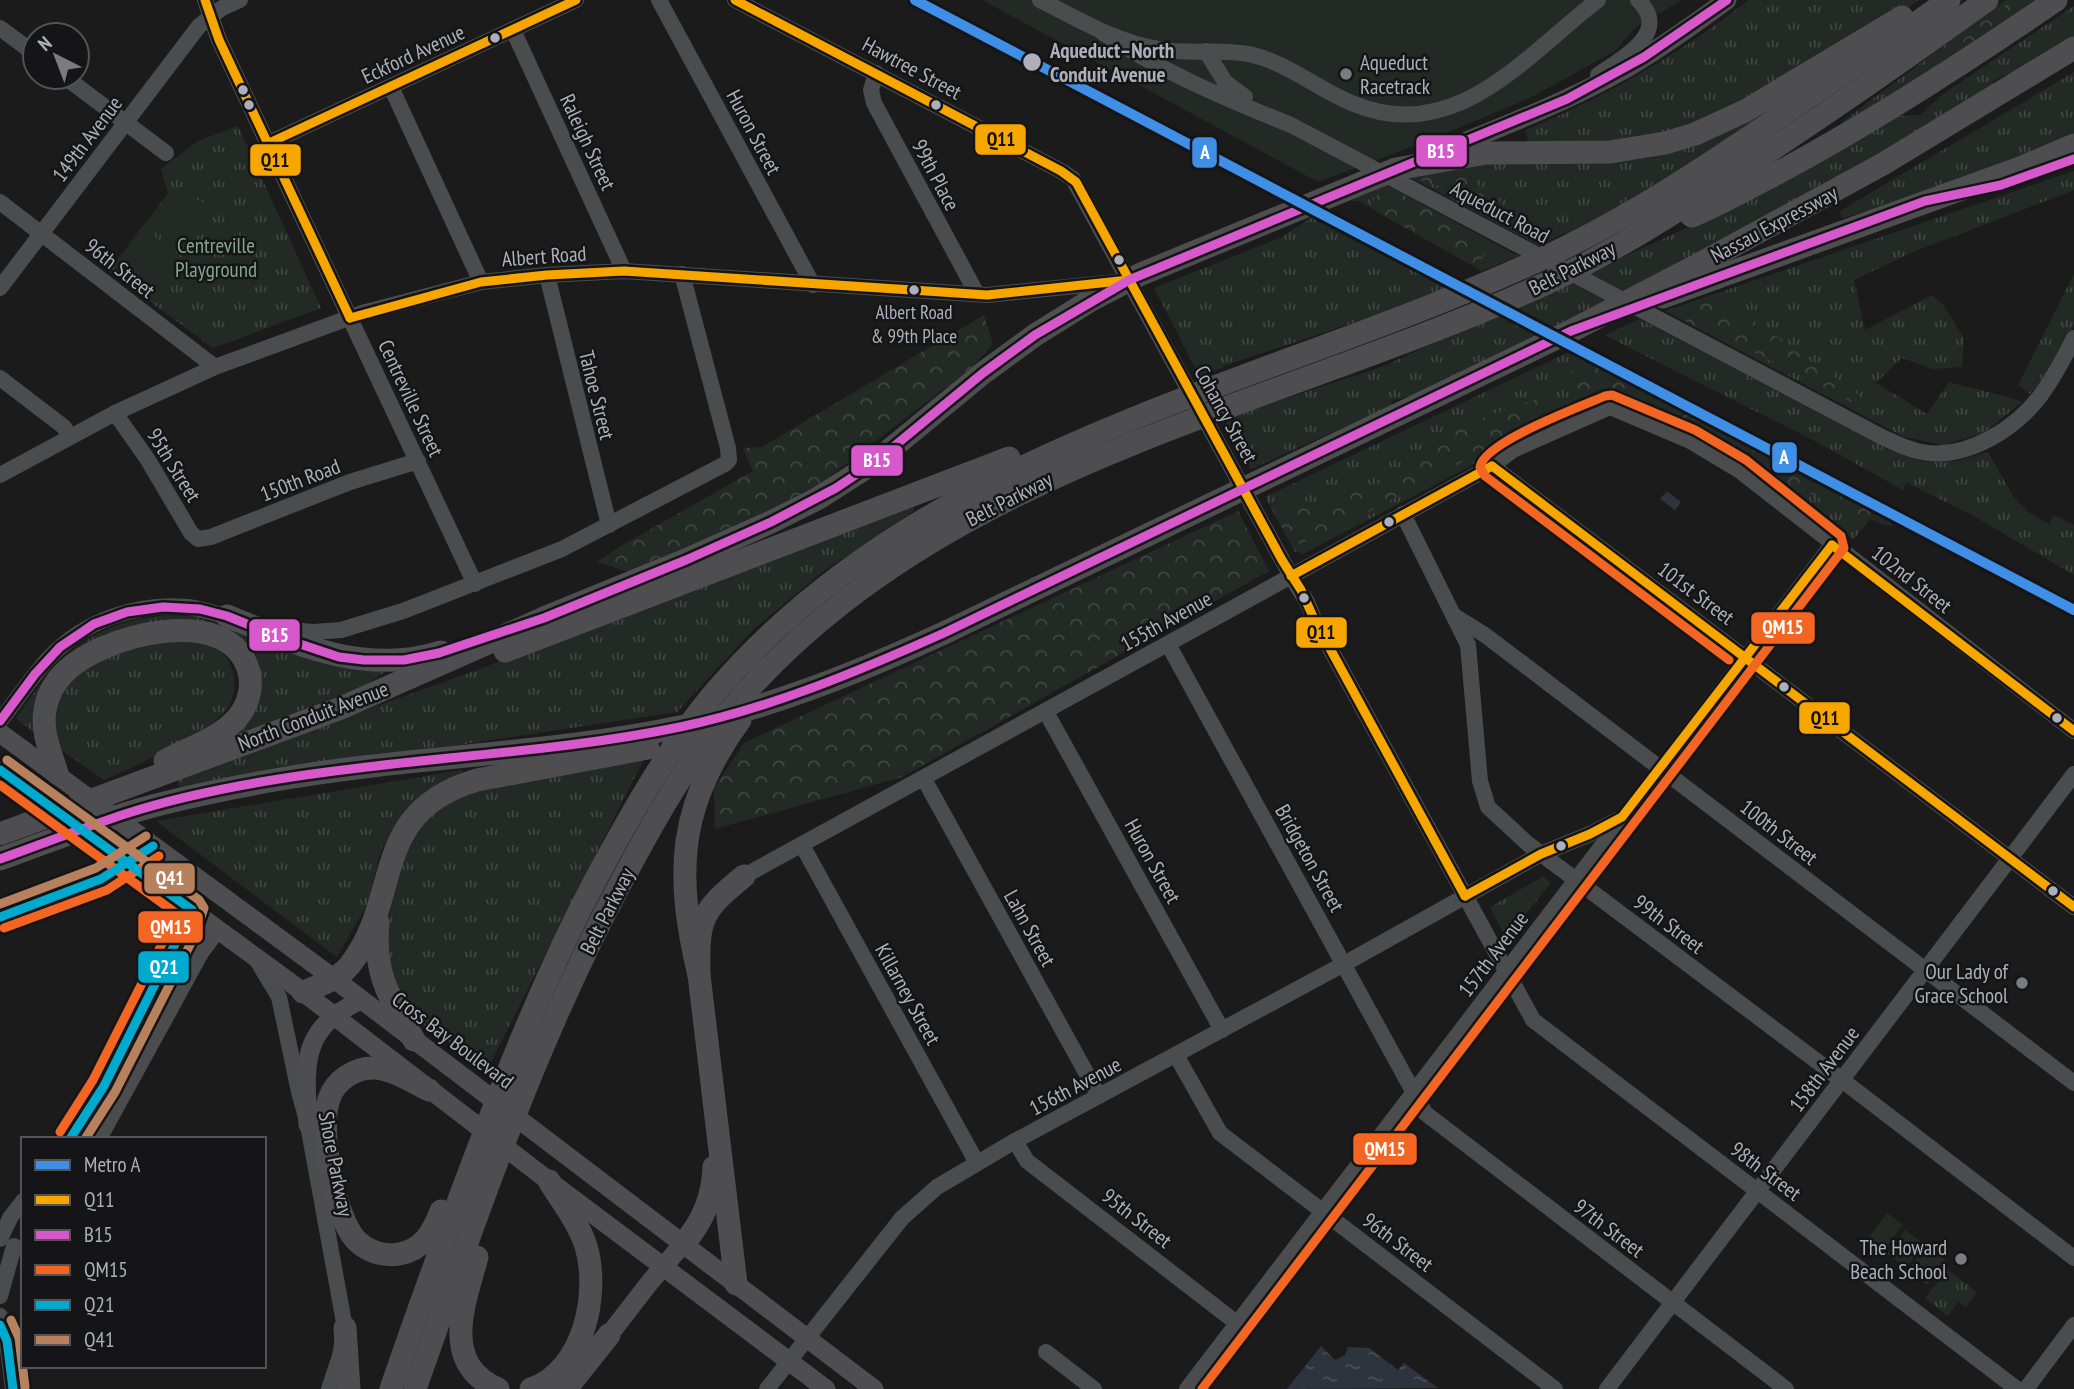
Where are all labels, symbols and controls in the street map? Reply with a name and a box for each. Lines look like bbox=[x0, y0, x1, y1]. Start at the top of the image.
street label: Eckford Avenue bbox=[357, 18, 469, 90]
north arrow bbox=[21, 21, 91, 91]
text: N bbox=[33, 31, 56, 56]
unlabelled marker bbox=[488, 31, 502, 45]
street label: Hawtree Street bbox=[858, 31, 967, 106]
place label: Aqueduct–North Conduit Avenue bbox=[1049, 37, 1174, 88]
place label: Aqueduct Racetrack bbox=[1360, 49, 1430, 100]
marker: Aqueduct–North Conduit Avenue bbox=[1021, 51, 1043, 73]
marker: Aqueduct Racetrack bbox=[1338, 66, 1354, 82]
unlabelled marker bbox=[236, 83, 250, 97]
street label: Huron Street bbox=[720, 85, 788, 179]
street label: Raleigh Street bbox=[554, 90, 622, 195]
street label: 149th Avenue bbox=[46, 91, 128, 187]
unlabelled marker bbox=[242, 98, 256, 112]
unlabelled marker bbox=[929, 98, 943, 112]
line badge: Q11 bbox=[974, 123, 1027, 156]
text: Q11 bbox=[987, 127, 1015, 151]
line badge: B15 bbox=[1415, 134, 1468, 168]
street label: 99th Place bbox=[906, 135, 966, 215]
line badge: A bbox=[1191, 136, 1218, 169]
text: B15 bbox=[1427, 139, 1455, 163]
text: A bbox=[1199, 140, 1210, 164]
line badge: Q11 bbox=[249, 143, 302, 177]
text: Q11 bbox=[261, 148, 289, 172]
street label: Aqueduct Road bbox=[1446, 175, 1554, 249]
street label: Nassau Expressway bbox=[1706, 179, 1842, 269]
street label: 96th Street bbox=[79, 232, 161, 304]
park label: Centreville Playground bbox=[175, 232, 257, 283]
street label: Belt Parkway bbox=[1524, 235, 1620, 301]
street label: Albert Road bbox=[501, 240, 587, 272]
unlabelled marker bbox=[1112, 253, 1126, 267]
marker: Albert Road & 99th Place bbox=[907, 283, 921, 297]
place label: Albert Road & 99th Place bbox=[871, 300, 957, 348]
street label: Centreville Street bbox=[372, 335, 450, 461]
street label: Tahoe Street bbox=[573, 348, 621, 443]
street label: Cohancy Street bbox=[1188, 360, 1264, 468]
street label: 95th Street bbox=[141, 423, 207, 507]
line badge: A bbox=[1771, 441, 1798, 474]
line badge: B15 bbox=[850, 444, 904, 477]
text: A bbox=[1778, 445, 1789, 469]
text: B15 bbox=[863, 448, 891, 472]
street label: 150th Road bbox=[256, 452, 344, 508]
street label: Belt Parkway bbox=[961, 466, 1057, 532]
unlabelled marker bbox=[1382, 515, 1396, 529]
street label: 102nd Street bbox=[1866, 539, 1958, 619]
street label: 101st Street bbox=[1652, 555, 1740, 631]
street label: 155th Avenue bbox=[1116, 585, 1216, 657]
unlabelled marker bbox=[1297, 591, 1311, 605]
line badge: QM15 bbox=[1750, 611, 1816, 645]
text: QM15 bbox=[1762, 615, 1804, 639]
line badge: Q11 bbox=[1295, 616, 1348, 649]
line badge: B15 bbox=[248, 618, 301, 652]
text: Q11 bbox=[1307, 620, 1335, 644]
text: B15 bbox=[261, 623, 289, 647]
street label: North Conduit Avenue bbox=[234, 675, 392, 757]
unlabelled marker bbox=[1777, 680, 1791, 694]
line badge: Q11 bbox=[1798, 701, 1851, 735]
text: Q11 bbox=[1811, 706, 1839, 730]
unlabelled marker bbox=[2050, 711, 2064, 725]
street label: 100th Street bbox=[1735, 793, 1823, 871]
street label: Bridgeton Street bbox=[1269, 799, 1351, 917]
street label: Huron Street bbox=[1119, 814, 1187, 908]
unlabelled marker bbox=[1554, 839, 1568, 853]
line badge: Q41 bbox=[143, 862, 196, 895]
street label: Belt Parkway bbox=[574, 863, 640, 959]
text: Q41 bbox=[156, 866, 184, 890]
unlabelled marker bbox=[2046, 884, 2060, 898]
street label: Lahn Street bbox=[998, 885, 1062, 971]
street label: 99th Street bbox=[1628, 889, 1710, 960]
street label: 157th Avenue bbox=[1452, 906, 1534, 1002]
line badge: QM15 bbox=[137, 910, 204, 944]
text: QM15 bbox=[150, 915, 192, 939]
street label: Killarney Street bbox=[869, 939, 947, 1050]
line badge: Q21 bbox=[137, 950, 190, 984]
text: Q21 bbox=[150, 955, 178, 979]
place label: Our Lady of Grace School bbox=[1915, 958, 2009, 1009]
marker: Our Lady of Grace School bbox=[2014, 975, 2030, 991]
street label: Cross Bay Boulevard bbox=[387, 985, 519, 1095]
street label: 158th Avenue bbox=[1783, 1021, 1865, 1117]
street label: 156th Avenue bbox=[1024, 1051, 1126, 1121]
street label: Shore Parkway bbox=[313, 1109, 359, 1219]
line badge: QM15 bbox=[1352, 1132, 1418, 1166]
street label: 98th Street bbox=[1725, 1136, 1807, 1207]
legend bbox=[21, 1137, 266, 1368]
text: QM15 bbox=[1364, 1137, 1406, 1161]
text: Metro A bbox=[84, 1151, 141, 1178]
street label: 95th Street bbox=[1096, 1182, 1178, 1254]
text: Q11 bbox=[84, 1186, 114, 1213]
street label: 97th Street bbox=[1568, 1193, 1650, 1263]
street label: 96th Street bbox=[1357, 1207, 1439, 1278]
text: B15 bbox=[84, 1221, 113, 1248]
place label: The Howard Beach School bbox=[1850, 1234, 1947, 1285]
marker: The Howard Beach School bbox=[1953, 1251, 1969, 1267]
text: QM15 bbox=[84, 1256, 128, 1283]
text: Q21 bbox=[84, 1291, 114, 1318]
text: Q41 bbox=[84, 1326, 114, 1353]

